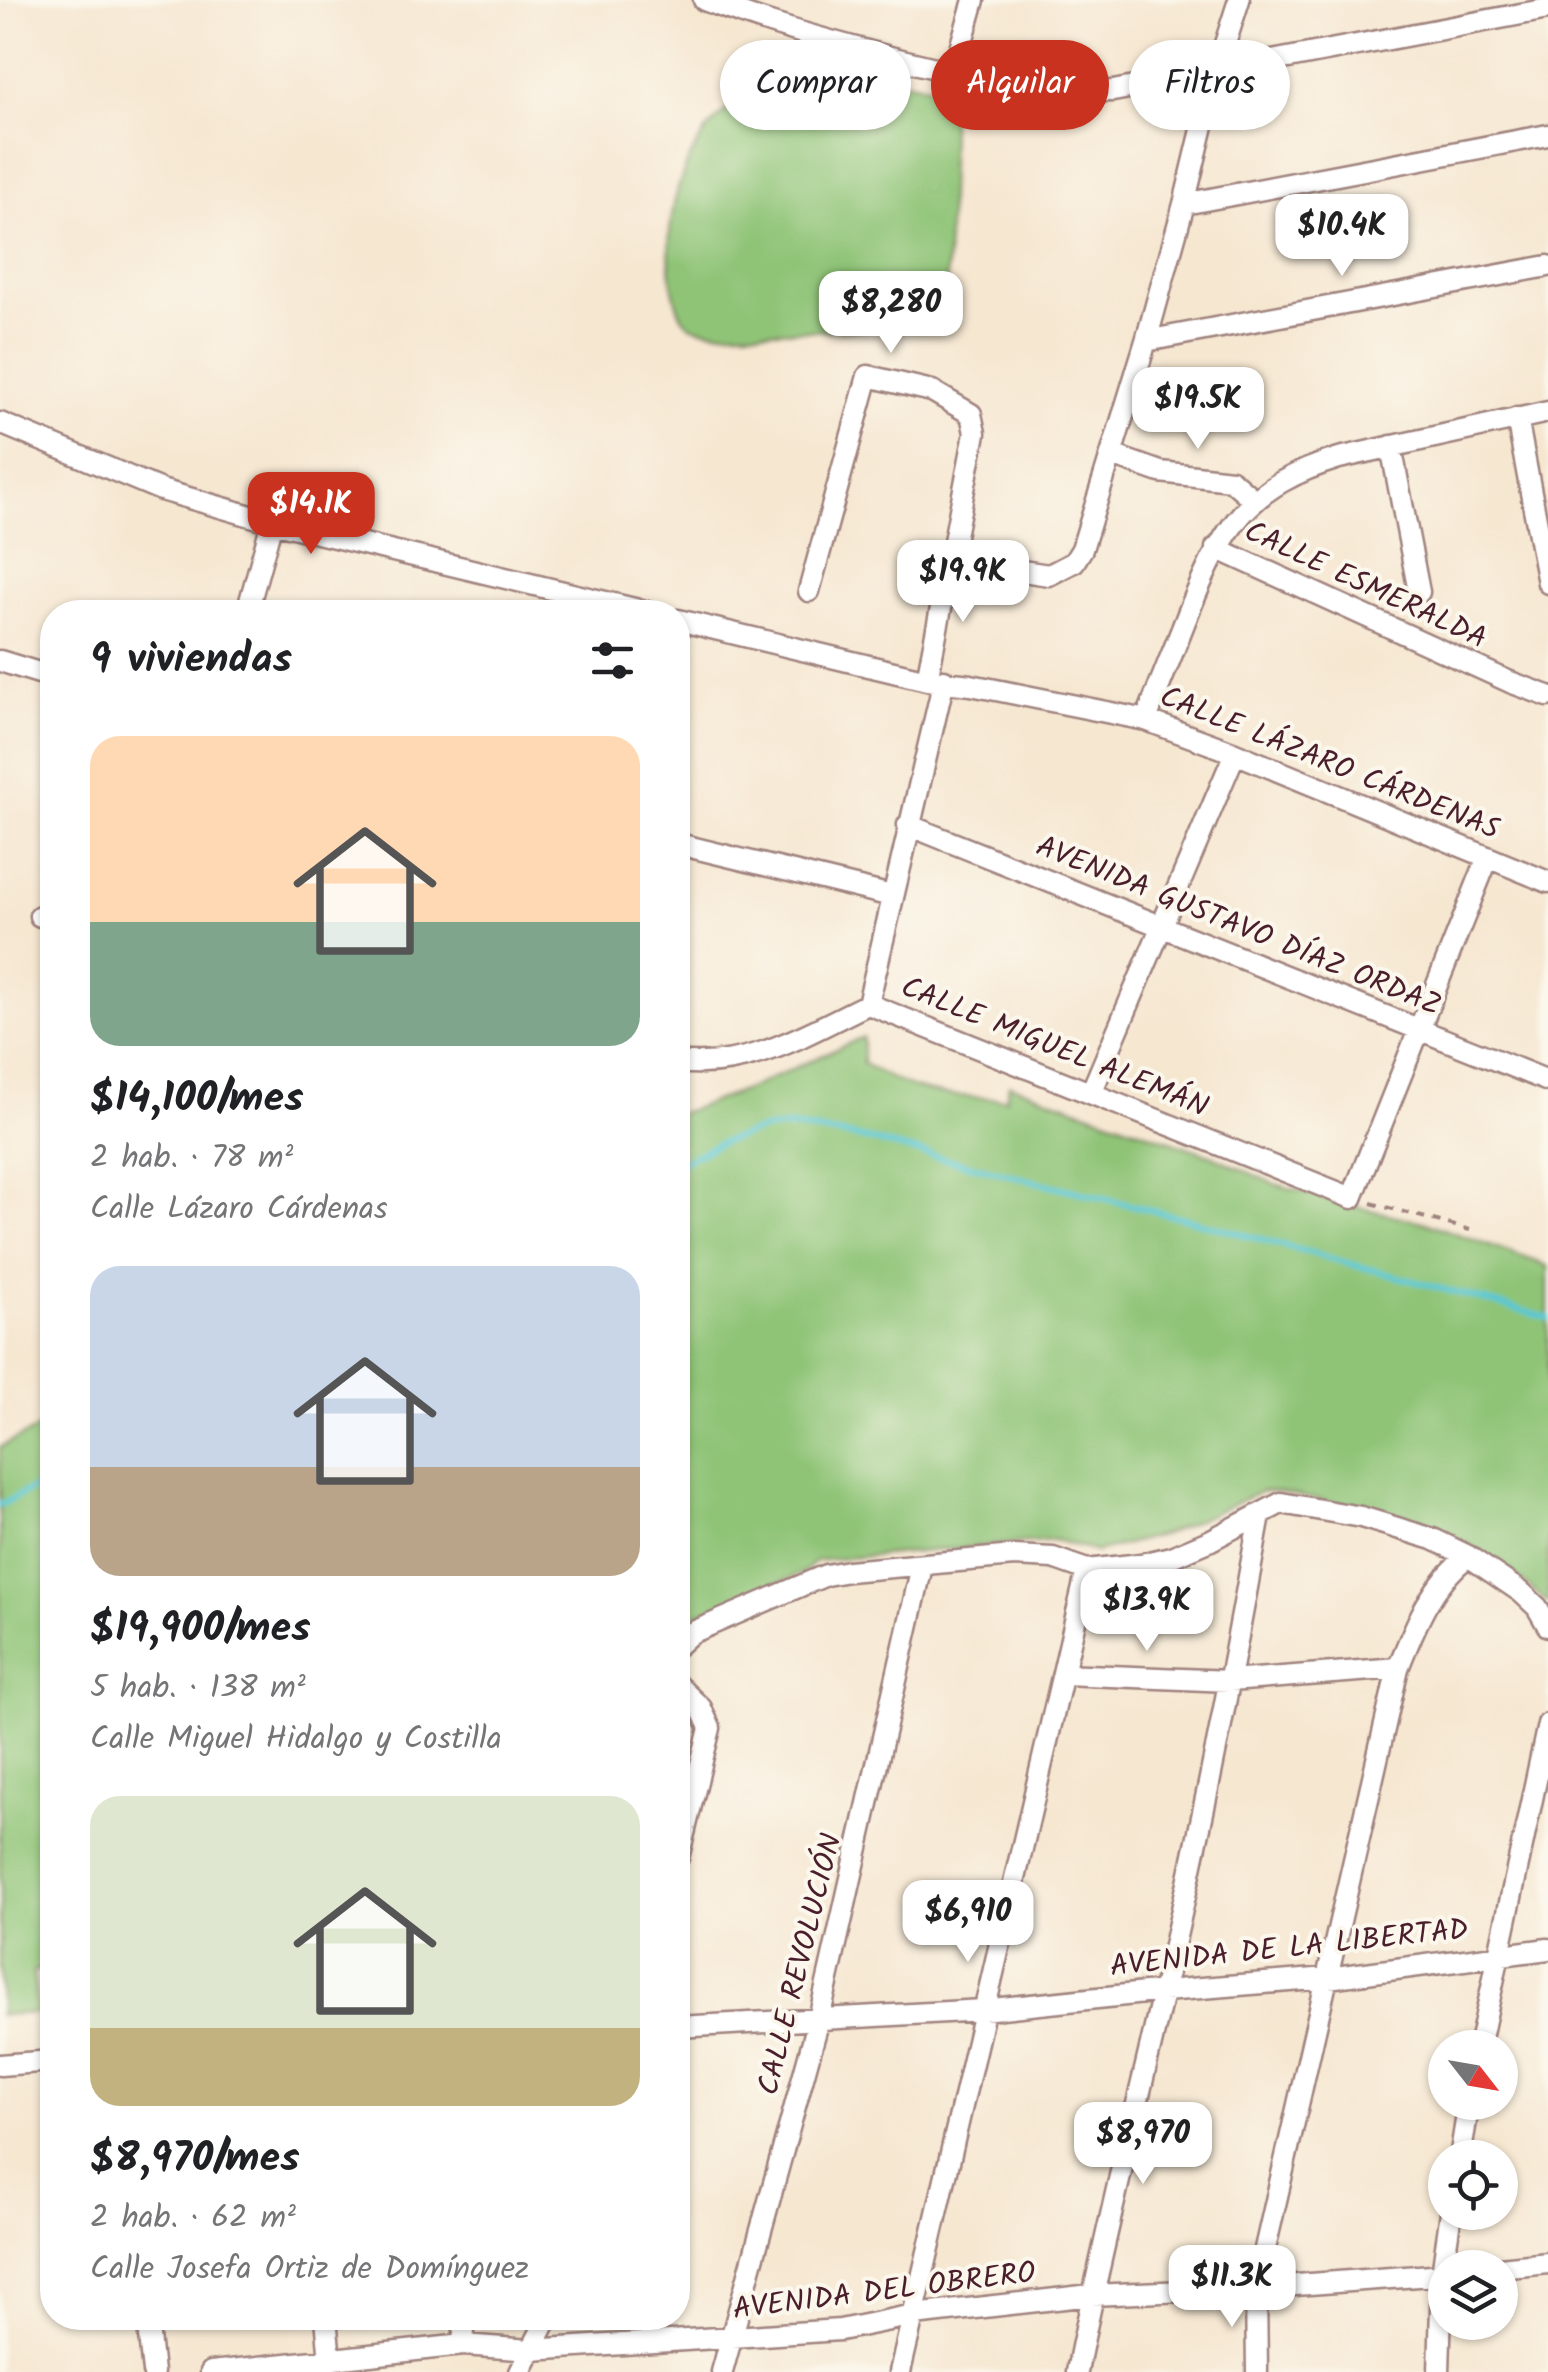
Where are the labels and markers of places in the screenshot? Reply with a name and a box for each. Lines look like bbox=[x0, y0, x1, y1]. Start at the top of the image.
pin: $10.4K bbox=[1261, 194, 1423, 279]
pin: $8,280 bbox=[810, 271, 972, 356]
pin: $19.5K bbox=[1117, 367, 1279, 452]
pin: $14.1K bbox=[230, 472, 392, 557]
pin: $19.9K bbox=[882, 540, 1044, 625]
pin: $13.9K bbox=[1066, 1569, 1228, 1654]
pin: $6,910 bbox=[887, 1880, 1049, 1965]
pin: $8,970 bbox=[1062, 2102, 1224, 2187]
pin: $11.3K bbox=[1151, 2245, 1313, 2330]

